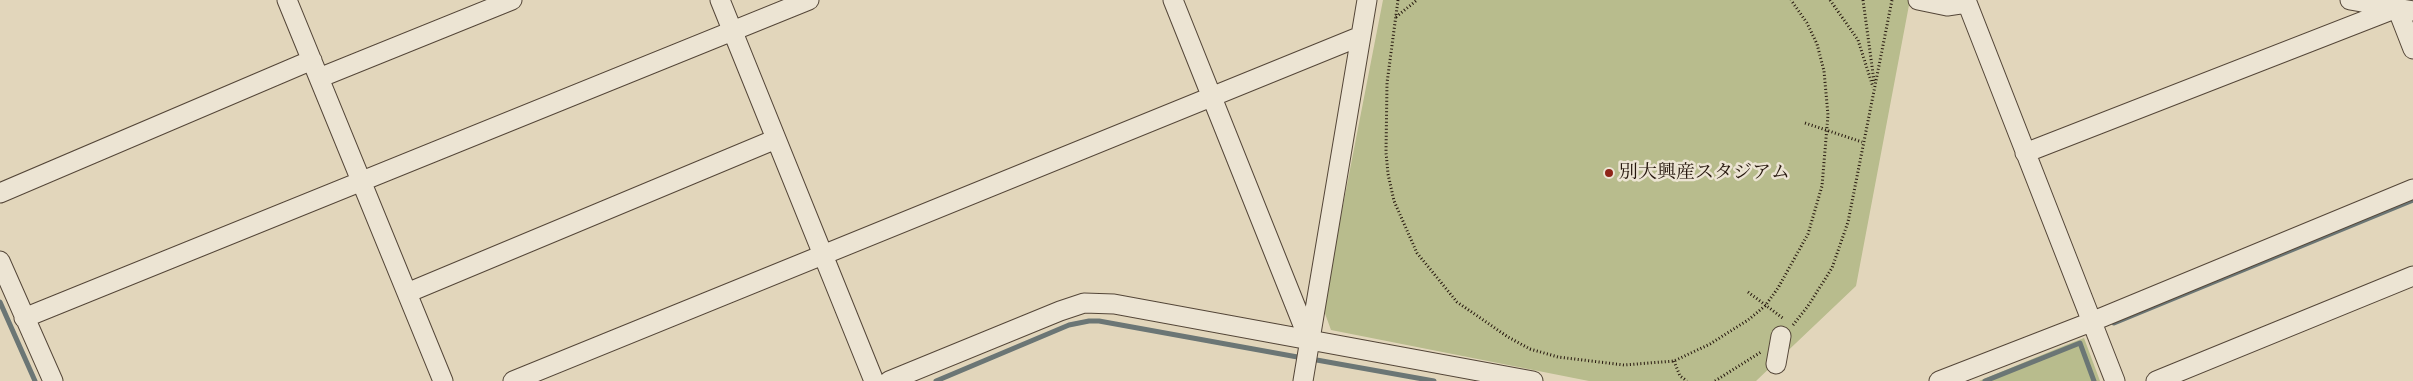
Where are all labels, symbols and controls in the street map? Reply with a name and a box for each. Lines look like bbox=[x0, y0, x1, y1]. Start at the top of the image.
place label: 別大興産スタジアム bbox=[1619, 162, 1790, 184]
marker: 別大興産スタジアム bbox=[1603, 167, 1615, 179]

